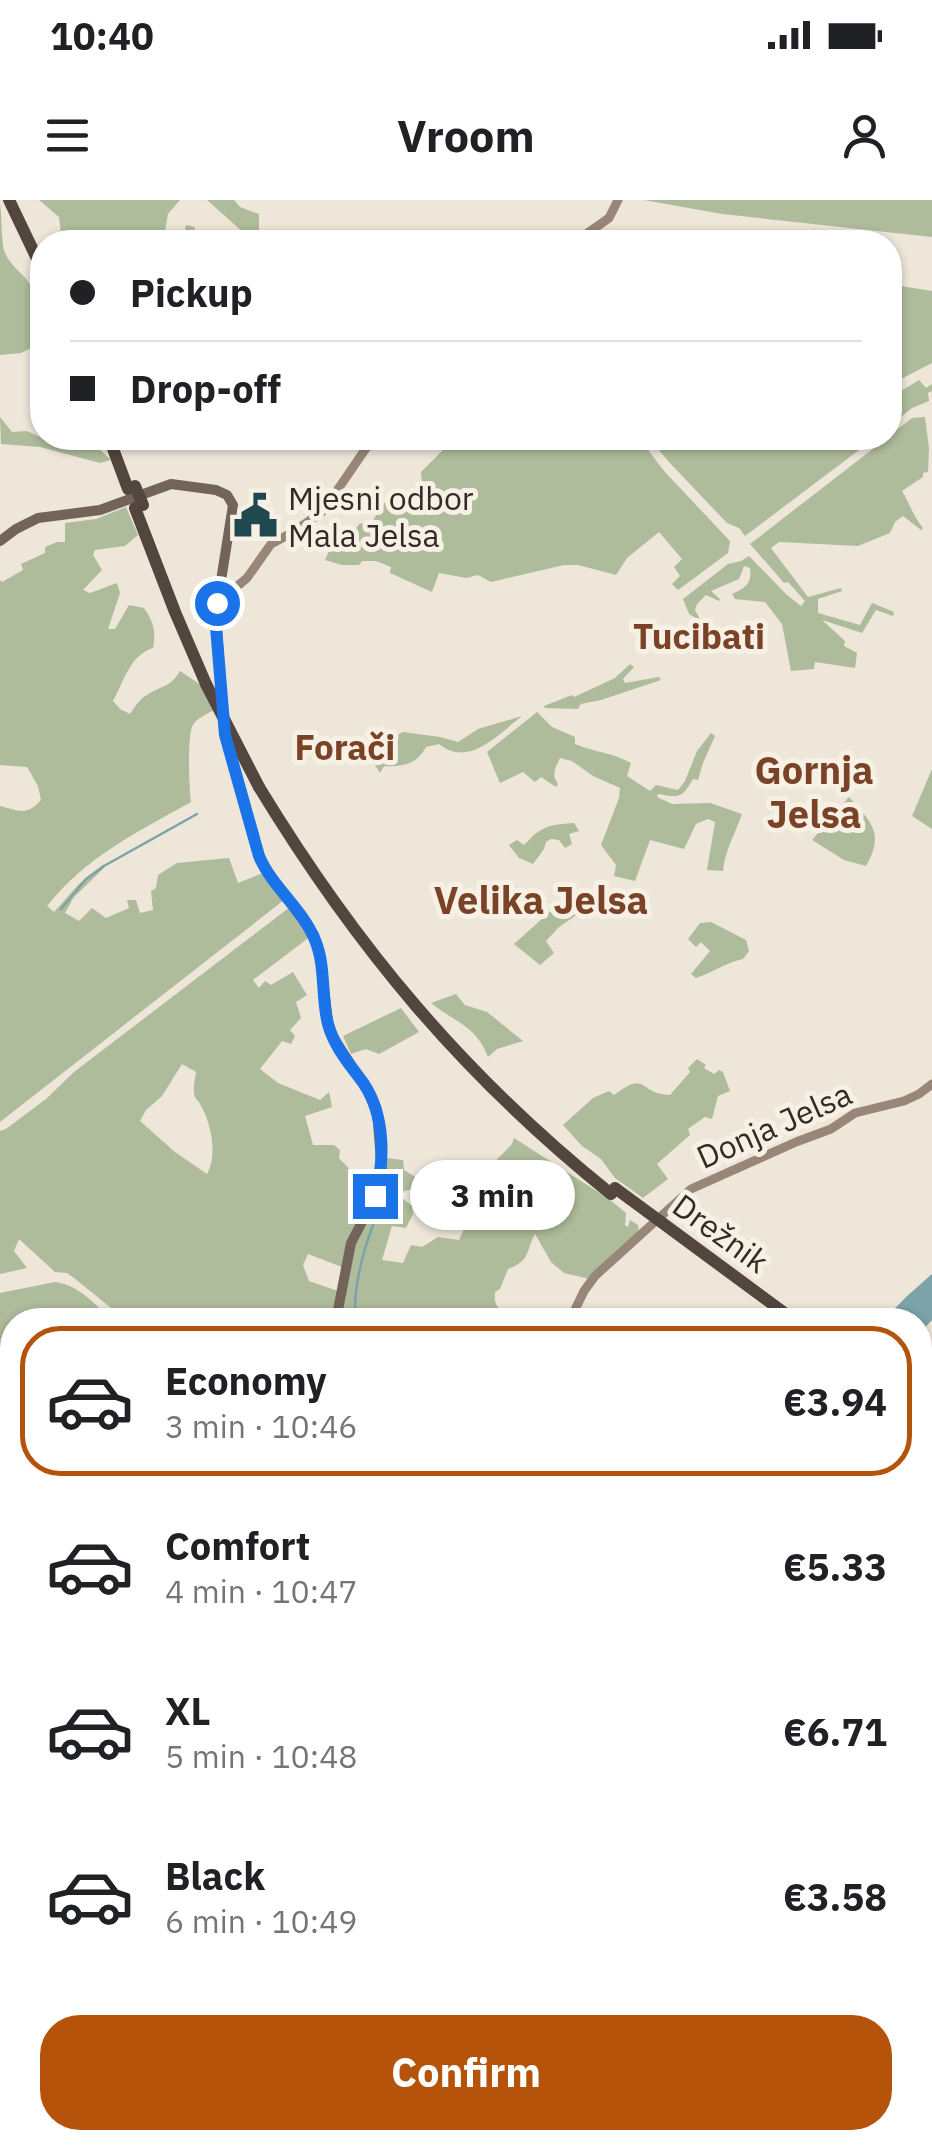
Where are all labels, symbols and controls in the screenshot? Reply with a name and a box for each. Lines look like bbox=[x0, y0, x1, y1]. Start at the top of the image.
text: 10:40 bbox=[50, 11, 154, 60]
text: Vroom bbox=[397, 106, 535, 164]
icon: menu bbox=[40, 108, 95, 163]
icon: person bbox=[837, 108, 892, 163]
text: Pickup bbox=[130, 268, 253, 317]
text: Drop-off bbox=[130, 364, 281, 413]
place label: Mjesni odbor Mala Jelsa bbox=[288, 477, 474, 556]
public building icon: Mjesni odbor Mala Jelsa bbox=[231, 492, 279, 540]
route start bbox=[195, 581, 240, 626]
district label: Tucibati bbox=[633, 613, 765, 659]
district label: Forači bbox=[295, 724, 395, 770]
district label: Gornja Jelsa bbox=[754, 745, 874, 838]
district label: Velika Jelsa bbox=[434, 875, 648, 924]
street label: Donja Jelsa bbox=[690, 1072, 858, 1178]
callout: 3 min bbox=[410, 1161, 575, 1231]
route end bbox=[353, 1174, 398, 1219]
text: 3 min bbox=[451, 1174, 534, 1216]
street label: Drežnik bbox=[665, 1184, 777, 1282]
icon: car bbox=[45, 1356, 135, 1446]
text: Economy bbox=[165, 1356, 327, 1405]
text: €3.94 bbox=[783, 1377, 887, 1426]
text: 3 min · 10:46 bbox=[165, 1405, 358, 1447]
icon: car bbox=[45, 1521, 135, 1611]
text: Comfort bbox=[165, 1521, 310, 1570]
text: €5.33 bbox=[783, 1542, 887, 1591]
text: 4 min · 10:47 bbox=[165, 1570, 358, 1612]
icon: car bbox=[45, 1686, 135, 1776]
text: XL bbox=[165, 1686, 211, 1735]
text: €6.71 bbox=[783, 1707, 887, 1756]
text: 5 min · 10:48 bbox=[165, 1735, 358, 1777]
icon: car bbox=[45, 1851, 135, 1941]
text: Black bbox=[165, 1851, 265, 1900]
text: €3.58 bbox=[783, 1872, 887, 1921]
text: 6 min · 10:49 bbox=[165, 1900, 358, 1942]
button: Confirm bbox=[40, 2015, 892, 2130]

